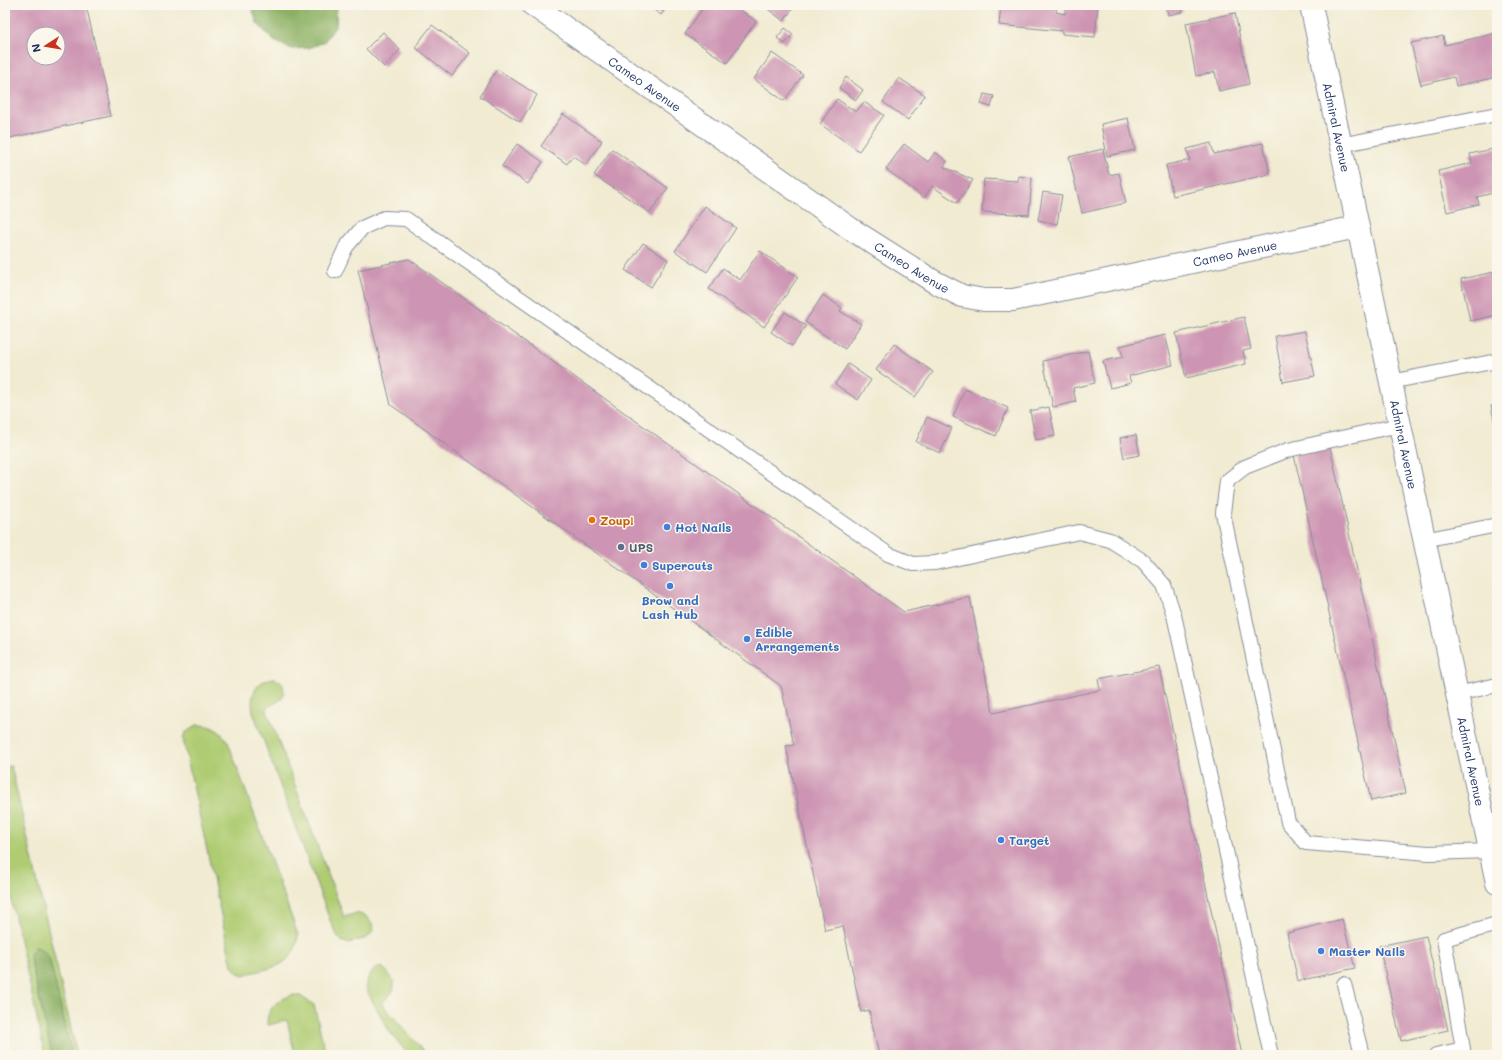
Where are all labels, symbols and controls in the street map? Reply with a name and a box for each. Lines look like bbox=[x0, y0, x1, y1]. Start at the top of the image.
north arrow bbox=[26, 26, 66, 66]
text: N bbox=[28, 43, 44, 54]
street label: Cameo Avenue bbox=[605, 53, 685, 115]
street label: Admiral Avenue bbox=[1320, 81, 1354, 174]
street label: Cameo Avenue bbox=[1191, 236, 1279, 270]
street label: Cameo Avenue bbox=[871, 238, 952, 296]
street label: Admiral Avenue bbox=[1387, 398, 1421, 490]
place label: Zoup! bbox=[600, 512, 634, 528]
marker: Zoup! bbox=[587, 515, 597, 525]
place label: Hot Nails bbox=[675, 519, 731, 535]
marker: Hot Nails bbox=[662, 522, 672, 532]
place label: UPS bbox=[629, 539, 653, 555]
marker: UPS bbox=[616, 542, 626, 552]
place label: Supercuts bbox=[652, 557, 713, 573]
marker: Supercuts bbox=[639, 560, 649, 570]
marker: Brow and Lash Hub bbox=[665, 581, 675, 591]
place label: Brow and Lash Hub bbox=[641, 592, 699, 622]
place label: Edible Arrangements bbox=[755, 624, 839, 654]
marker: Edible Arrangements bbox=[742, 634, 752, 644]
street label: Admiral Avenue bbox=[1454, 715, 1488, 807]
place label: Target bbox=[1009, 832, 1049, 848]
marker: Target bbox=[996, 835, 1006, 845]
place label: Master Nails bbox=[1329, 943, 1405, 959]
marker: Master Nails bbox=[1316, 946, 1326, 956]

